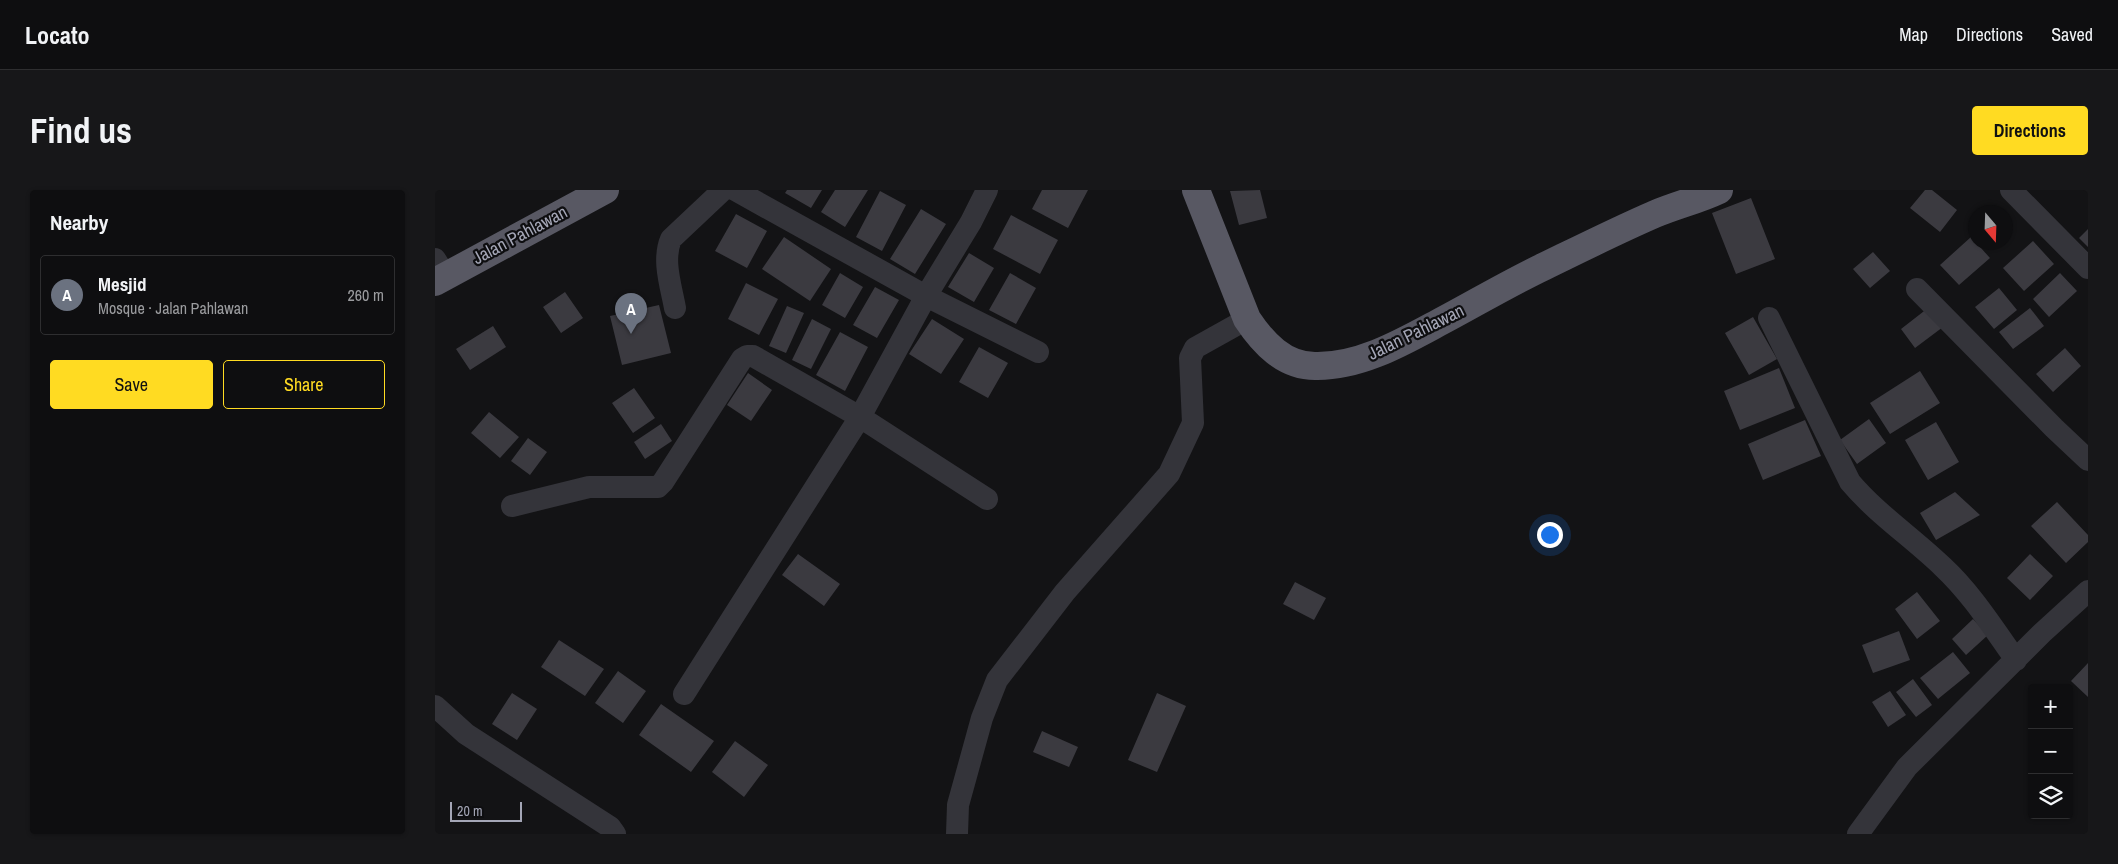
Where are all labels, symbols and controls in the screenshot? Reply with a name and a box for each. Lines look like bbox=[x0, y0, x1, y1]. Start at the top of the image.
text: Locato bbox=[25, 19, 90, 51]
text: Map bbox=[1899, 22, 1928, 47]
text: Directions bbox=[1956, 22, 2023, 47]
text: Saved bbox=[2051, 22, 2093, 47]
button: Directions bbox=[1972, 106, 2088, 155]
text: Find us bbox=[30, 107, 132, 154]
street label: Jalan Pahlawan bbox=[468, 199, 572, 270]
north arrow bbox=[1968, 205, 2013, 250]
text: Nearby bbox=[50, 208, 108, 237]
text: Mesjid bbox=[98, 271, 147, 297]
text: A bbox=[62, 284, 72, 306]
text: 260 m bbox=[348, 284, 384, 306]
pin: A bbox=[615, 293, 647, 334]
text: Mosque · Jalan Pahlawan bbox=[98, 297, 248, 319]
street label: Jalan Pahlawan bbox=[1363, 297, 1468, 366]
button: Save bbox=[50, 360, 213, 409]
button: Share bbox=[223, 360, 385, 409]
your location bbox=[1537, 522, 1563, 548]
map controls bbox=[2028, 684, 2073, 819]
button: + bbox=[2028, 684, 2073, 729]
button: − bbox=[2028, 729, 2073, 774]
button: layers bbox=[2028, 774, 2073, 819]
scale bar bbox=[450, 799, 523, 822]
text: 20 m bbox=[457, 802, 483, 820]

